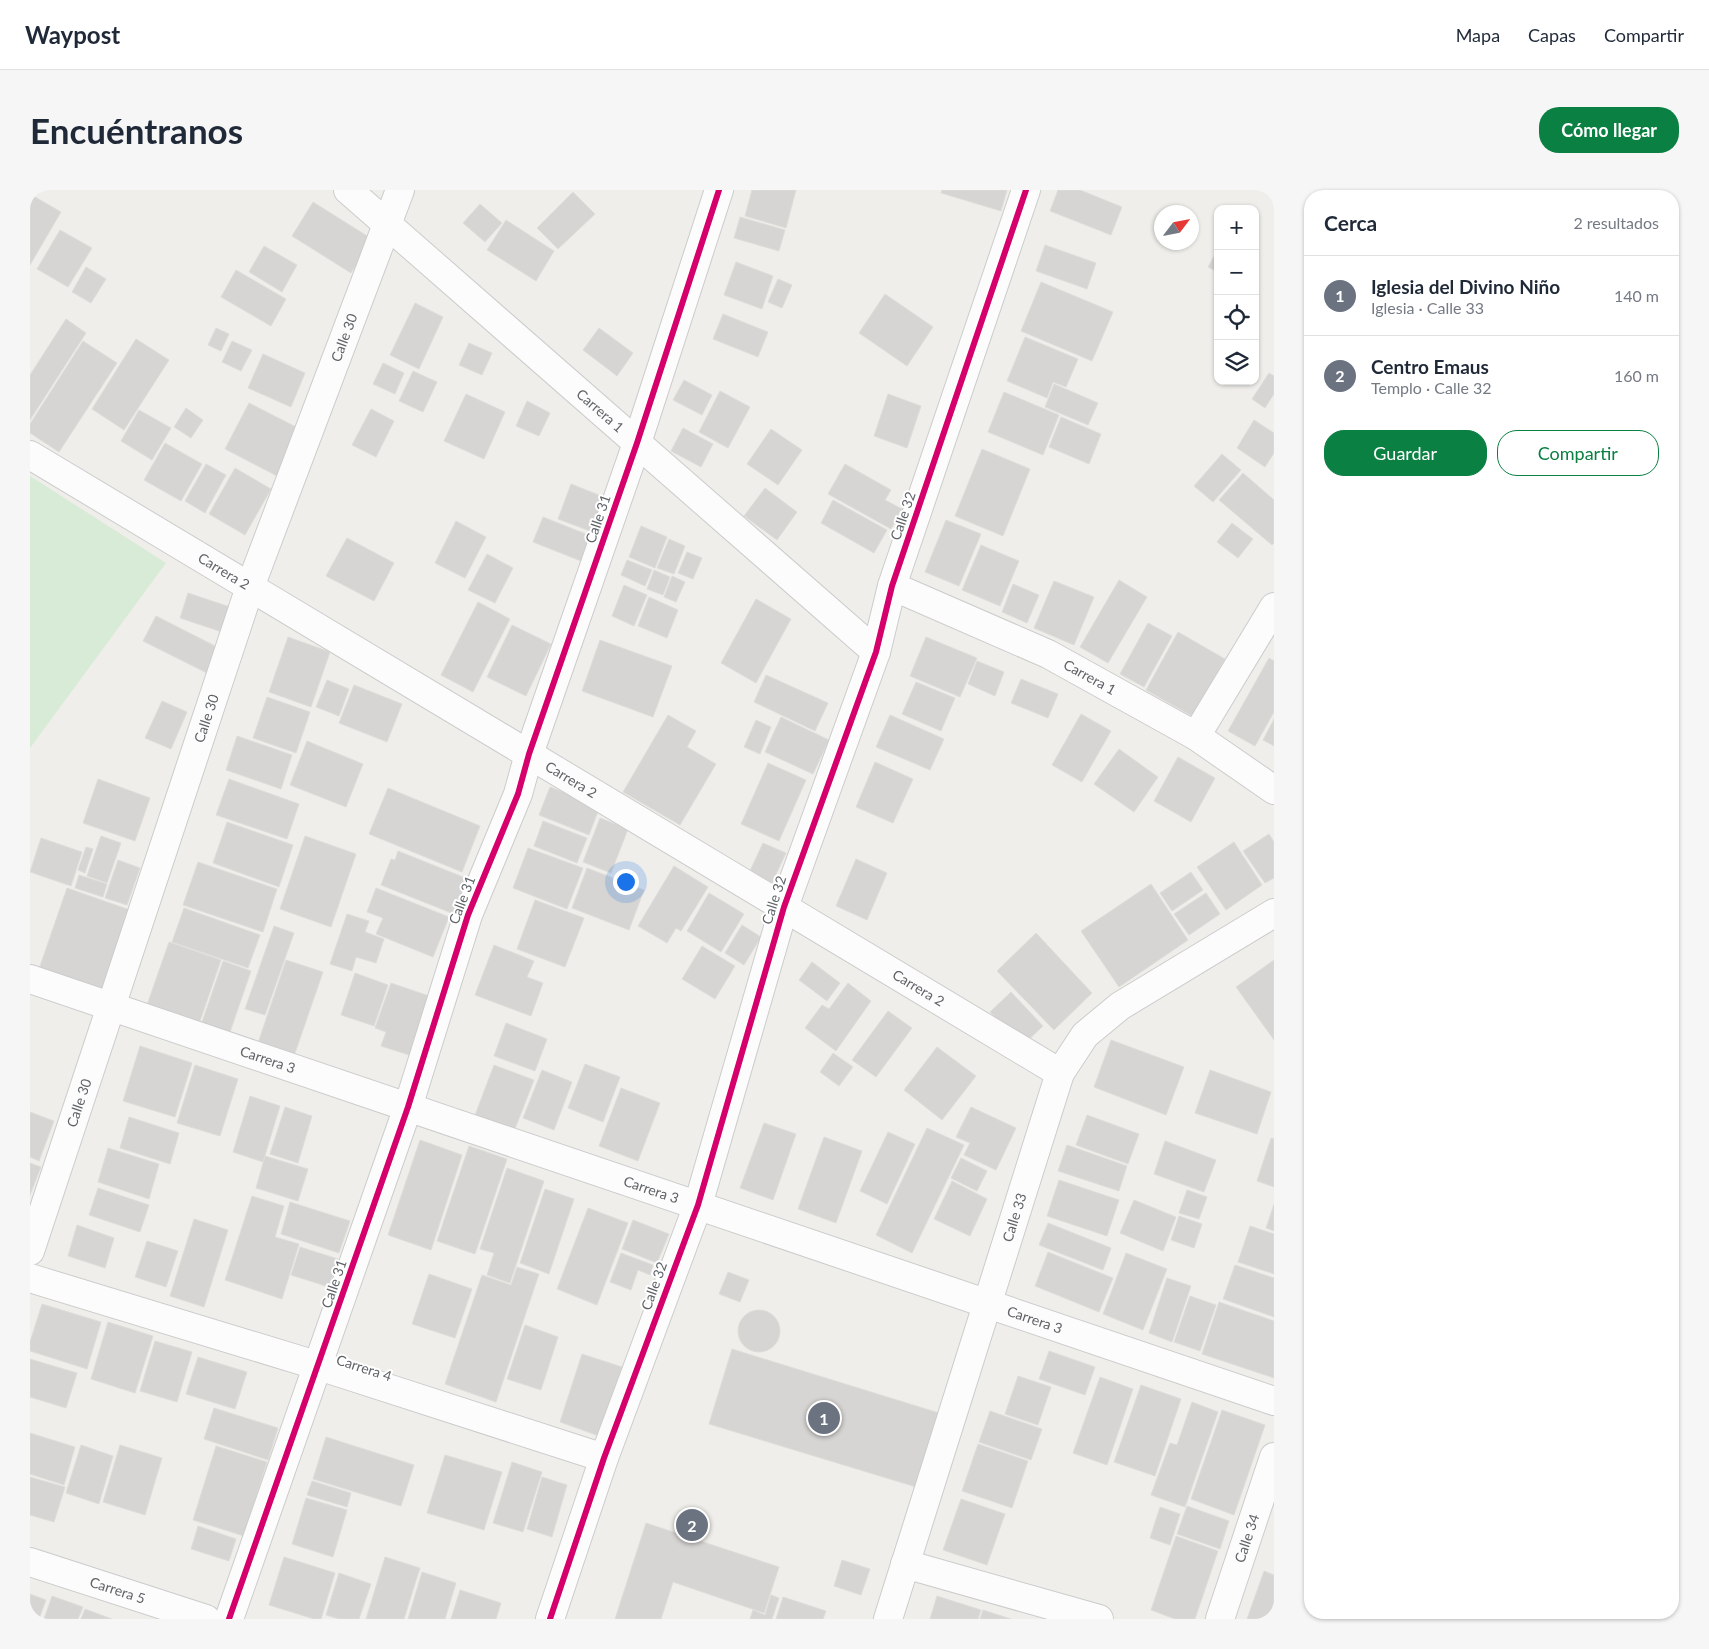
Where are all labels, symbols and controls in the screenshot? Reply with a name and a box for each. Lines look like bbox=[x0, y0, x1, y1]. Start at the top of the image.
text: Waypost bbox=[25, 20, 120, 49]
text: Mapa bbox=[1456, 24, 1500, 46]
text: Capas bbox=[1528, 24, 1576, 46]
text: Compartir bbox=[1604, 24, 1684, 46]
button: Cómo llegar bbox=[1539, 107, 1679, 153]
text: Encuéntranos bbox=[30, 109, 243, 151]
north arrow bbox=[1154, 205, 1199, 250]
map controls bbox=[1214, 205, 1259, 385]
button: + bbox=[1214, 205, 1259, 250]
text: Cerca bbox=[1324, 210, 1377, 235]
text: 2 resultados bbox=[1573, 213, 1659, 232]
button: − bbox=[1214, 250, 1259, 295]
text: Iglesia del Divino Niño bbox=[1371, 275, 1560, 298]
text: 1 bbox=[1335, 286, 1345, 305]
text: 140 m bbox=[1614, 286, 1659, 305]
button: locate bbox=[1214, 295, 1259, 340]
text: Iglesia · Calle 33 bbox=[1371, 298, 1484, 317]
street label: Calle 30 bbox=[327, 311, 361, 364]
button: layers bbox=[1214, 340, 1259, 385]
text: Centro Emaus bbox=[1371, 355, 1489, 378]
text: 2 bbox=[1335, 366, 1345, 385]
text: 160 m bbox=[1614, 366, 1659, 385]
text: Templo · Calle 32 bbox=[1371, 378, 1492, 397]
street label: Carrera 1 bbox=[573, 385, 628, 435]
button: Guardar bbox=[1324, 430, 1487, 476]
button: Compartir bbox=[1497, 430, 1659, 476]
street label: Calle 32 bbox=[886, 489, 919, 542]
street label: Calle 31 bbox=[581, 492, 614, 545]
street label: Carrera 2 bbox=[195, 549, 253, 593]
street label: Carrera 1 bbox=[1061, 655, 1119, 698]
street label: Calle 30 bbox=[190, 692, 222, 745]
street label: Carrera 2 bbox=[542, 757, 600, 801]
your location bbox=[613, 869, 639, 895]
street label: Calle 31 bbox=[445, 873, 478, 926]
street label: Calle 32 bbox=[758, 873, 789, 926]
street label: Carrera 2 bbox=[890, 966, 948, 1010]
street label: Carrera 3 bbox=[238, 1042, 298, 1076]
street label: Calle 30 bbox=[63, 1076, 95, 1129]
street label: Carrera 3 bbox=[622, 1172, 681, 1207]
street label: Calle 33 bbox=[998, 1191, 1030, 1244]
street label: Calle 31 bbox=[317, 1257, 350, 1310]
street label: Calle 32 bbox=[637, 1259, 670, 1312]
street label: Carrera 3 bbox=[1005, 1302, 1065, 1337]
street label: Carrera 4 bbox=[334, 1351, 394, 1384]
pin: 1 bbox=[808, 1399, 840, 1437]
pin: 2 bbox=[676, 1506, 708, 1544]
street label: Calle 34 bbox=[1230, 1512, 1262, 1565]
street label: Carrera 5 bbox=[88, 1573, 148, 1607]

